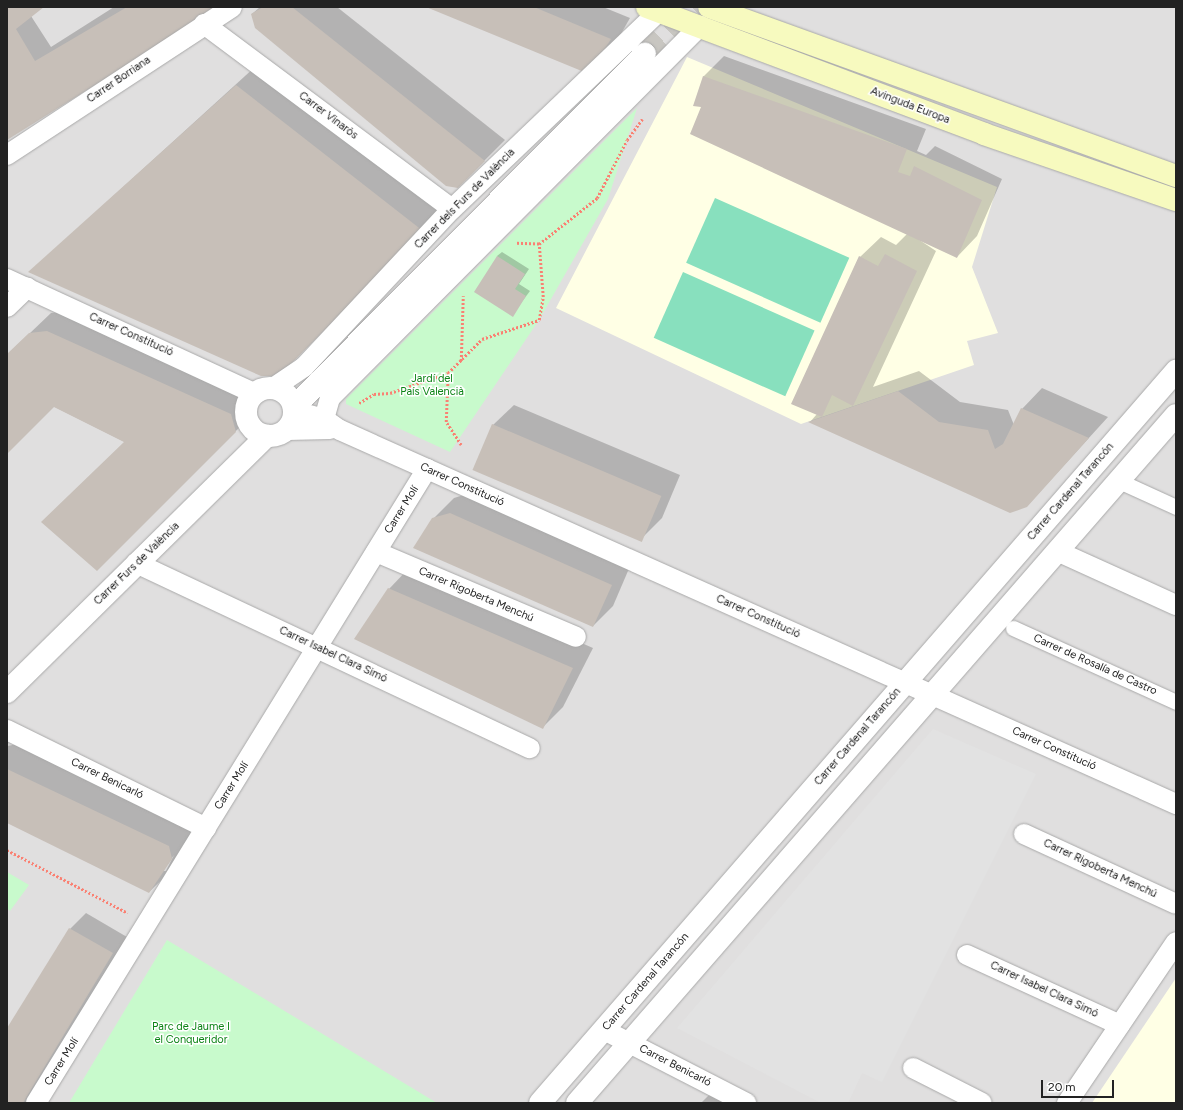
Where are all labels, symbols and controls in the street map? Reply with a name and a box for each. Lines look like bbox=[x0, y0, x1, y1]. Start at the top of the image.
street label: Carrer Borriana bbox=[85, 54, 153, 106]
street label: Avinguda Europa bbox=[868, 85, 952, 127]
street label: Carrer Vinaròs bbox=[296, 89, 360, 143]
street label: Carrer dels Furs de València bbox=[412, 146, 518, 252]
street label: Carrer Constitució bbox=[87, 310, 175, 360]
park label: Jardí del País Valencià bbox=[400, 373, 464, 399]
street label: Carrer Cardenal Tarancón bbox=[1025, 441, 1117, 543]
street label: Carrer Constitució bbox=[418, 460, 506, 510]
street label: Carrer Molí bbox=[382, 484, 422, 536]
street label: Carrer Furs de València bbox=[92, 520, 182, 608]
street label: Carrer Rigoberta Menchú bbox=[416, 565, 536, 625]
street label: Carrer Constitució bbox=[714, 592, 802, 642]
street label: Carrer Isabel Clara Simó bbox=[277, 624, 389, 686]
street label: Carrer de Rosalía de Castro bbox=[1031, 632, 1159, 698]
street label: Carrer Cardenal Tarancón bbox=[812, 686, 904, 788]
street label: Carrer Constitució bbox=[1010, 724, 1098, 774]
street label: Carrer Benicarló bbox=[69, 756, 145, 802]
street label: Carrer Molí bbox=[212, 760, 252, 812]
street label: Carrer Rigoberta Menchú bbox=[1041, 837, 1159, 901]
street label: Carrer Cardenal Tarancón bbox=[600, 931, 692, 1033]
street label: Carrer Isabel Clara Simó bbox=[988, 959, 1100, 1021]
park label: Parc de Jaume I el Conqueridor bbox=[152, 1021, 230, 1047]
street label: Carrer Molí bbox=[42, 1036, 82, 1088]
street label: Carrer Benicarló bbox=[637, 1042, 713, 1090]
scale bar bbox=[1043, 1072, 1116, 1098]
text: 20 m bbox=[1048, 1080, 1076, 1094]

